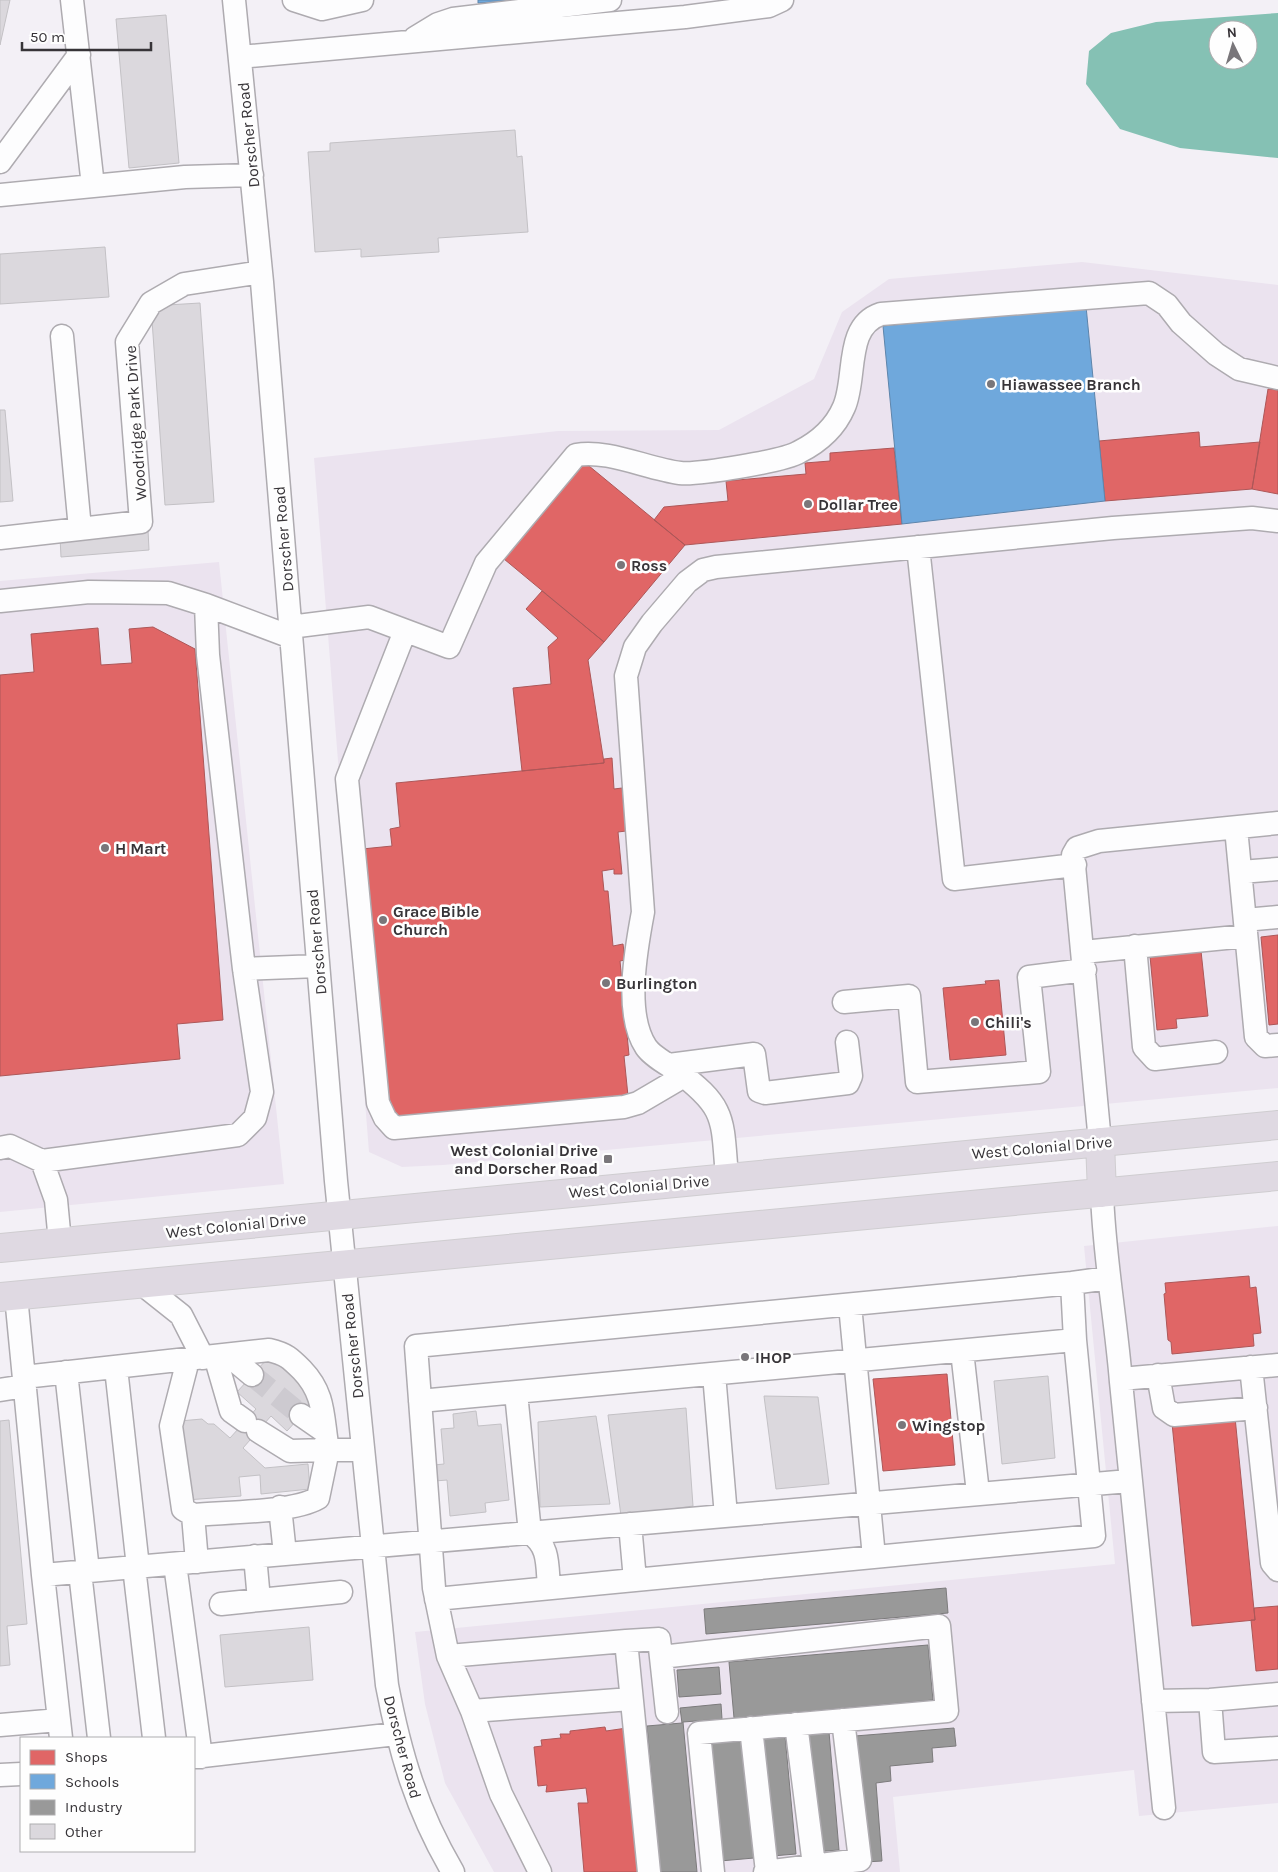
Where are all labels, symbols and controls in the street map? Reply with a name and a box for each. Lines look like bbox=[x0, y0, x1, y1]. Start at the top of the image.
scale bar bbox=[22, 20, 151, 52]
north arrow bbox=[1208, 20, 1258, 70]
text: N bbox=[1226, 24, 1238, 41]
text: 50 m bbox=[30, 28, 65, 46]
street label: Dorscher Road bbox=[234, 81, 263, 189]
street label: Woodridge Park Drive bbox=[121, 345, 150, 501]
place label: Hiawassee Branch bbox=[1001, 375, 1141, 394]
marker: Hiawassee Branch bbox=[985, 378, 997, 390]
street label: Dorscher Road bbox=[269, 485, 298, 593]
place label: Dollar Tree bbox=[818, 495, 898, 514]
marker: Dollar Tree bbox=[802, 498, 814, 510]
place label: Ross bbox=[631, 556, 667, 575]
marker: Ross bbox=[615, 559, 627, 571]
place label: H Mart bbox=[115, 839, 166, 858]
marker: H Mart bbox=[99, 842, 111, 854]
street label: Dorscher Road bbox=[302, 888, 331, 996]
place label: Grace Bible Church bbox=[393, 902, 479, 939]
marker: Grace Bible Church bbox=[377, 914, 389, 926]
place label: Burlington bbox=[616, 974, 697, 993]
marker: Burlington bbox=[600, 977, 612, 989]
place label: Chili's bbox=[985, 1013, 1032, 1032]
marker: Chili's bbox=[969, 1016, 981, 1028]
street label: West Colonial Drive bbox=[971, 1132, 1113, 1163]
place label: West Colonial Drive and Dorscher Road bbox=[450, 1141, 598, 1178]
marker: West Colonial Drive and Dorscher Road bbox=[602, 1153, 614, 1165]
street label: West Colonial Drive bbox=[568, 1171, 710, 1202]
street label: West Colonial Drive bbox=[165, 1209, 307, 1242]
street label: Dorscher Road bbox=[338, 1292, 367, 1400]
place label: IHOP bbox=[755, 1348, 791, 1367]
marker: IHOP bbox=[739, 1351, 751, 1363]
place label: Wingstop bbox=[912, 1416, 985, 1435]
marker: Wingstop bbox=[896, 1419, 908, 1431]
street label: Dorscher Road bbox=[380, 1693, 425, 1801]
legend bbox=[20, 1737, 195, 1852]
text: Shops bbox=[65, 1748, 108, 1766]
text: Schools bbox=[65, 1773, 119, 1791]
text: Industry bbox=[65, 1798, 122, 1816]
text: Other bbox=[65, 1823, 103, 1841]

